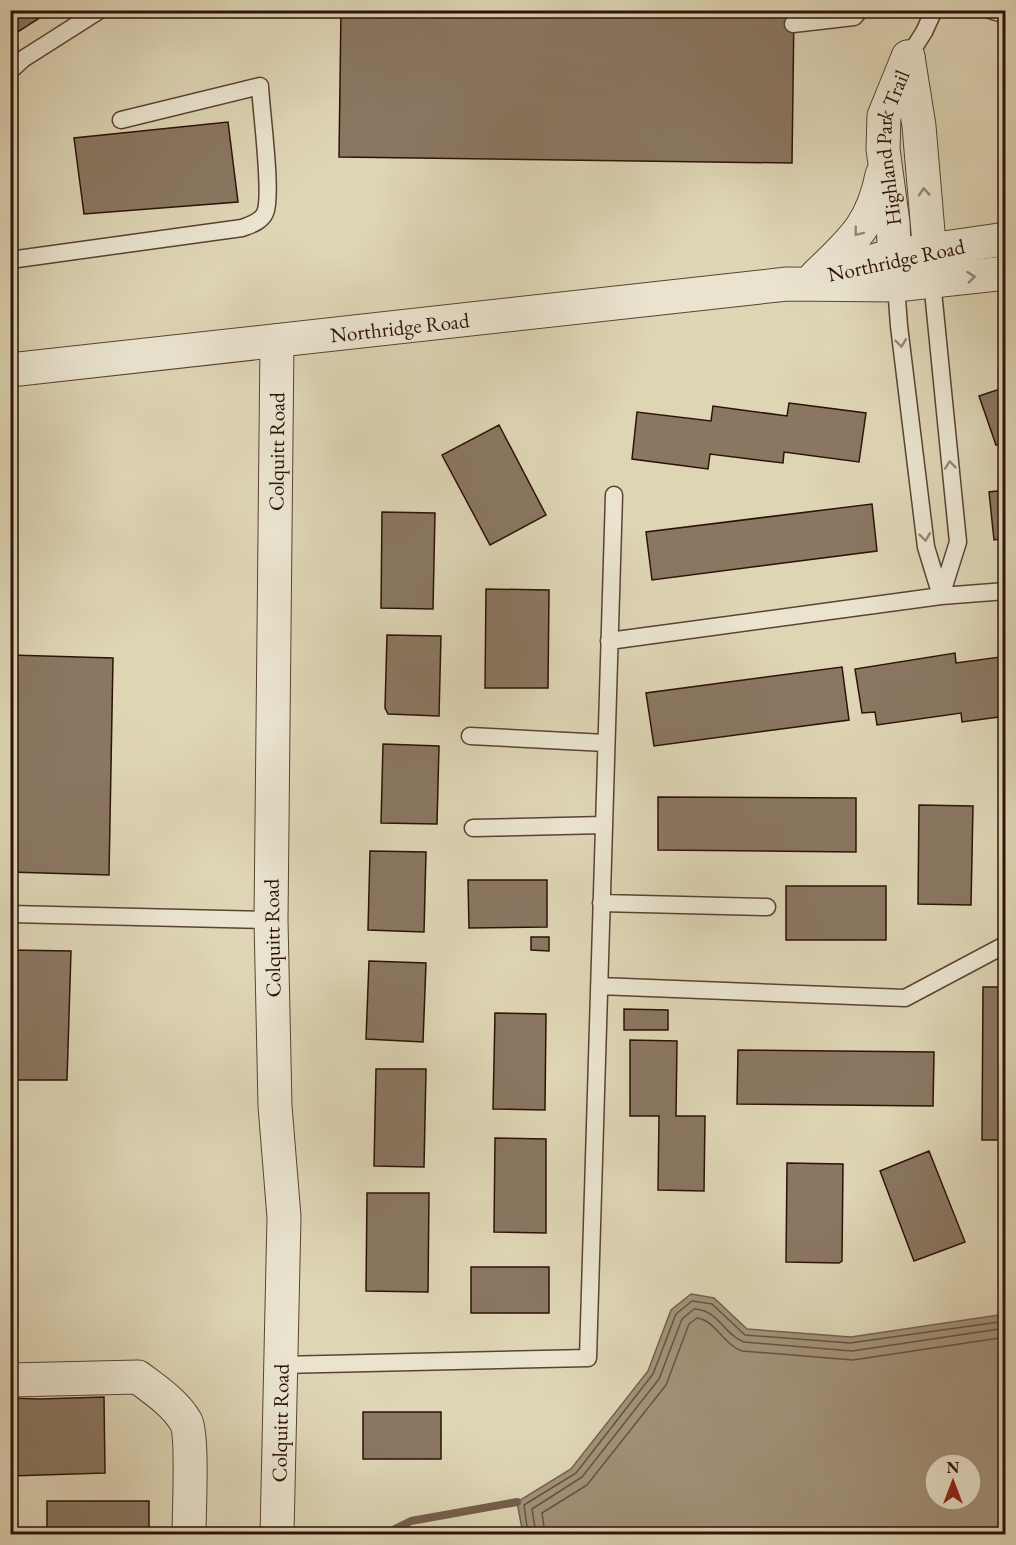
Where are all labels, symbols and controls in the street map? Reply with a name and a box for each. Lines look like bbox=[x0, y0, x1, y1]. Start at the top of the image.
street label: Highland Park Trail bbox=[870, 66, 915, 227]
one-way arrow bbox=[918, 188, 931, 197]
one-way arrow bbox=[854, 226, 865, 237]
street label: Northridge Road bbox=[825, 232, 967, 288]
one-way arrow bbox=[966, 271, 975, 284]
street label: Northridge Road bbox=[329, 306, 471, 348]
one-way arrow bbox=[894, 338, 906, 348]
street label: Colquitt Road bbox=[262, 392, 290, 511]
one-way arrow bbox=[944, 460, 957, 469]
one-way arrow bbox=[918, 532, 931, 541]
street label: Colquitt Road bbox=[257, 878, 287, 998]
street label: Colquitt Road bbox=[265, 1363, 294, 1483]
north arrow bbox=[923, 1452, 983, 1512]
text: N bbox=[947, 1457, 960, 1478]

